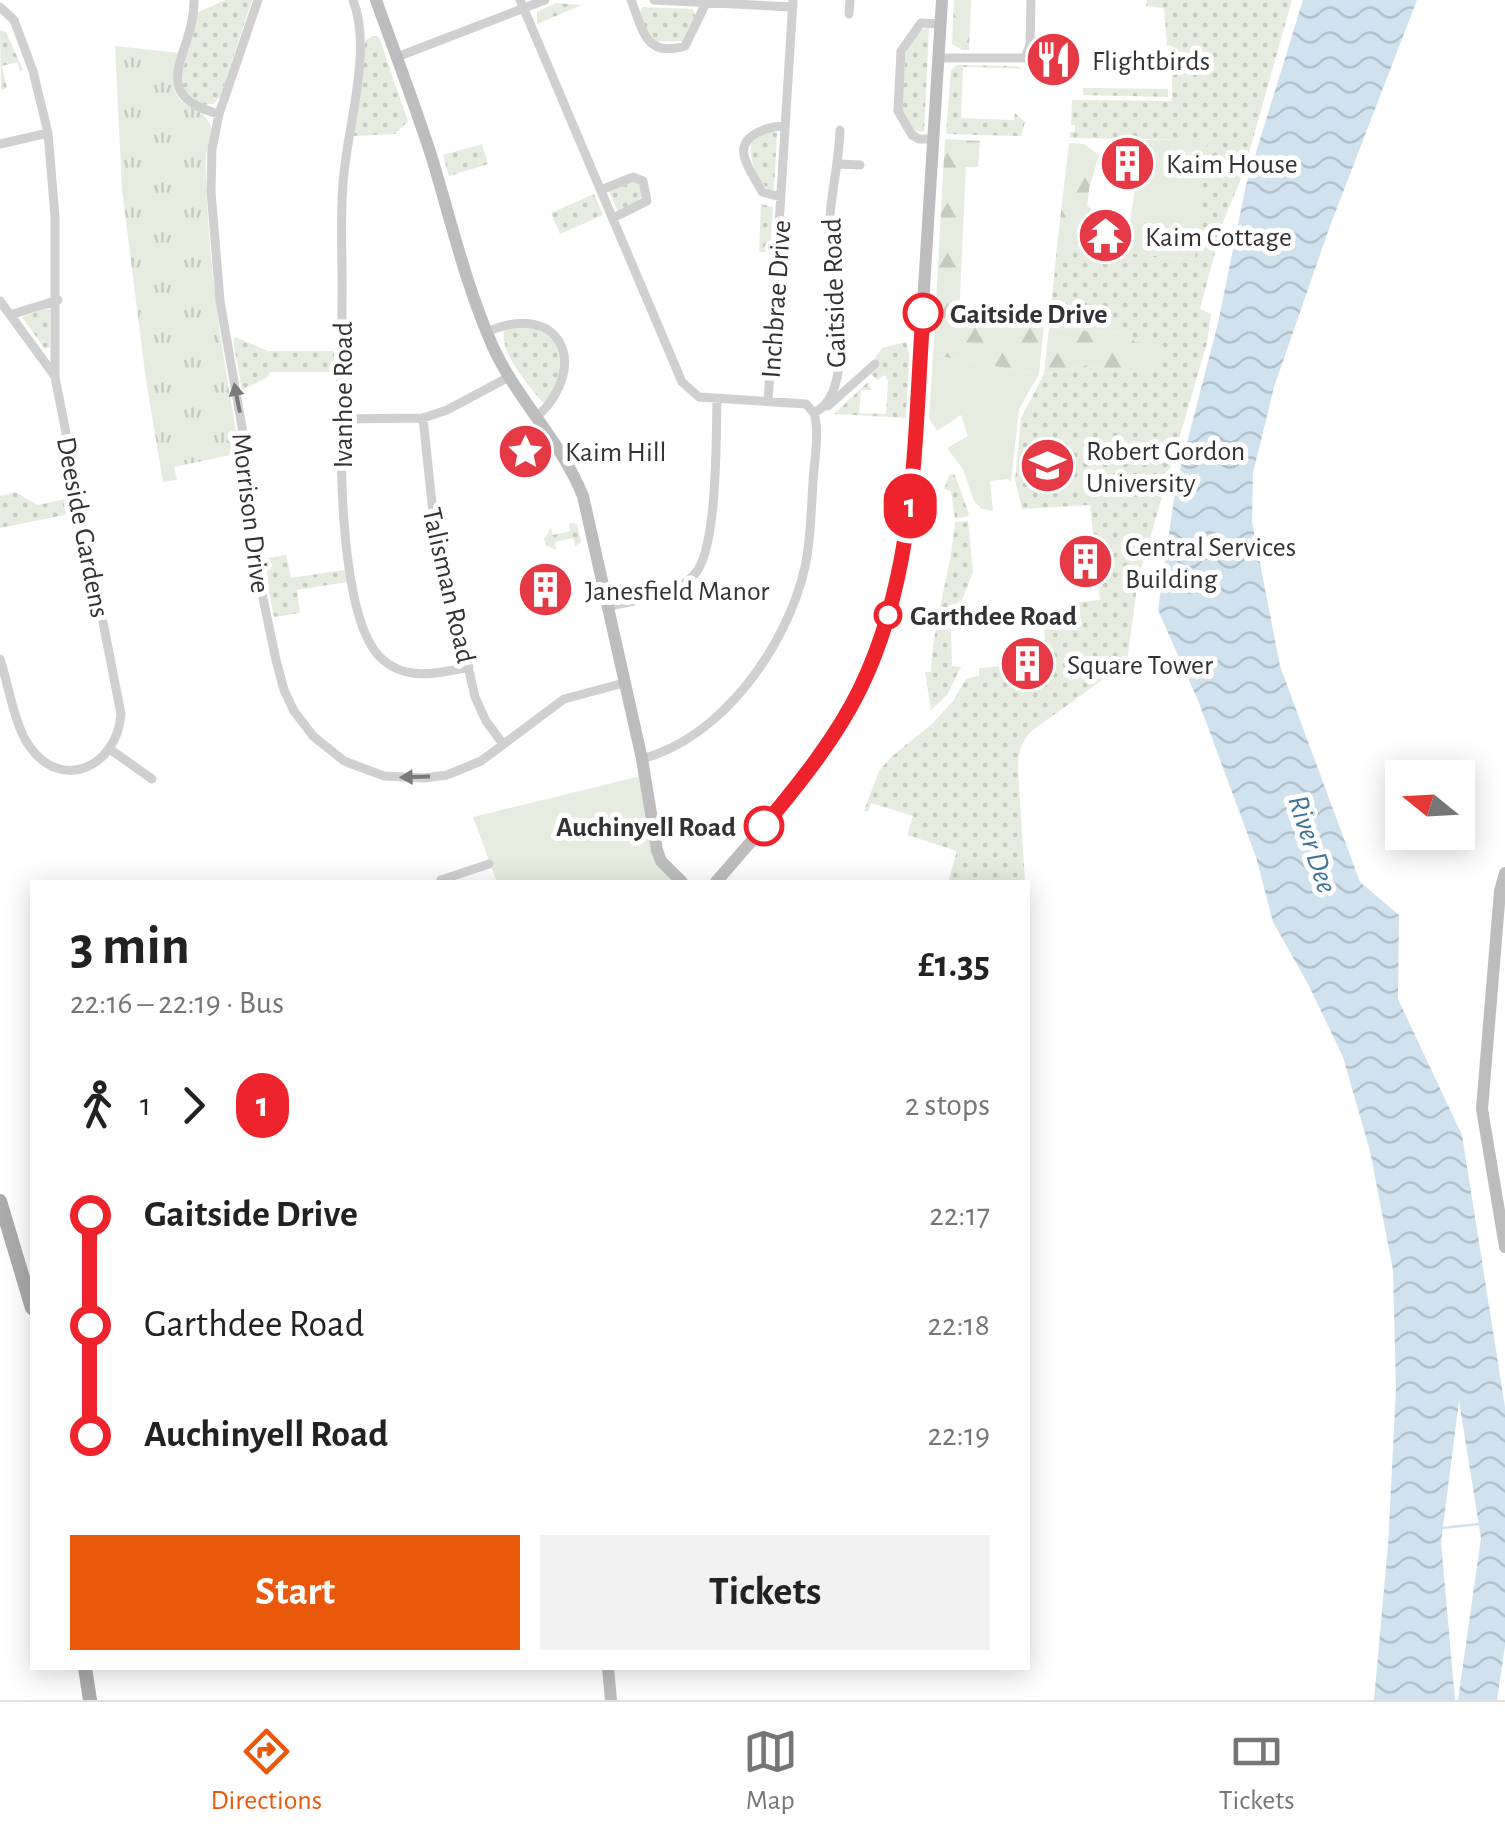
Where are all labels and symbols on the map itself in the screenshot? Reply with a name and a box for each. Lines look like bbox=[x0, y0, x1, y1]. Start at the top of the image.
restaurant icon: Flightbirds bbox=[1023, 30, 1083, 90]
place label: Flightbirds bbox=[1092, 48, 1210, 76]
building icon: Kaim House bbox=[1097, 133, 1157, 193]
place label: Kaim House bbox=[1166, 151, 1298, 179]
temple icon: Kaim Cottage bbox=[1076, 206, 1136, 266]
street label: Gaitside Road bbox=[818, 217, 852, 368]
street label: Inchbrae Drive bbox=[757, 219, 796, 379]
place label: Kaim Cottage bbox=[1145, 224, 1292, 252]
marker: Gaitside Drive bbox=[904, 294, 942, 332]
place label: Gaitside Drive bbox=[950, 301, 1108, 329]
street label: Ivanhoe Road bbox=[330, 322, 358, 468]
one-way arrow bbox=[228, 382, 244, 413]
place icon: Kaim Hill bbox=[496, 421, 556, 481]
street label: Morrison Drive bbox=[226, 432, 274, 595]
street label: Deeside Gardens bbox=[51, 435, 113, 620]
school or university icon: Robert Gordon University bbox=[1017, 436, 1077, 496]
place label: Robert Gordon University bbox=[1086, 438, 1245, 498]
place label: Kaim Hill bbox=[565, 439, 667, 467]
line badge: 1 bbox=[878, 474, 942, 538]
street label: Talisman Road bbox=[417, 505, 480, 666]
building icon: Central Services Building bbox=[1056, 532, 1116, 592]
place label: Central Services Building bbox=[1125, 534, 1296, 594]
building icon: Janesfield Manor bbox=[516, 560, 576, 620]
place label: Janesfield Manor bbox=[585, 578, 769, 606]
marker: Garthdee Road bbox=[875, 602, 901, 628]
place label: Garthdee Road bbox=[910, 603, 1077, 631]
building icon: Square Tower bbox=[998, 634, 1058, 694]
place label: Square Tower bbox=[1067, 652, 1213, 680]
north arrow bbox=[1385, 760, 1475, 850]
one-way arrow bbox=[398, 770, 430, 786]
water label: River Dee bbox=[1282, 792, 1342, 897]
marker: Auchinyell Road bbox=[745, 807, 783, 845]
place label: Auchinyell Road bbox=[556, 814, 736, 842]

